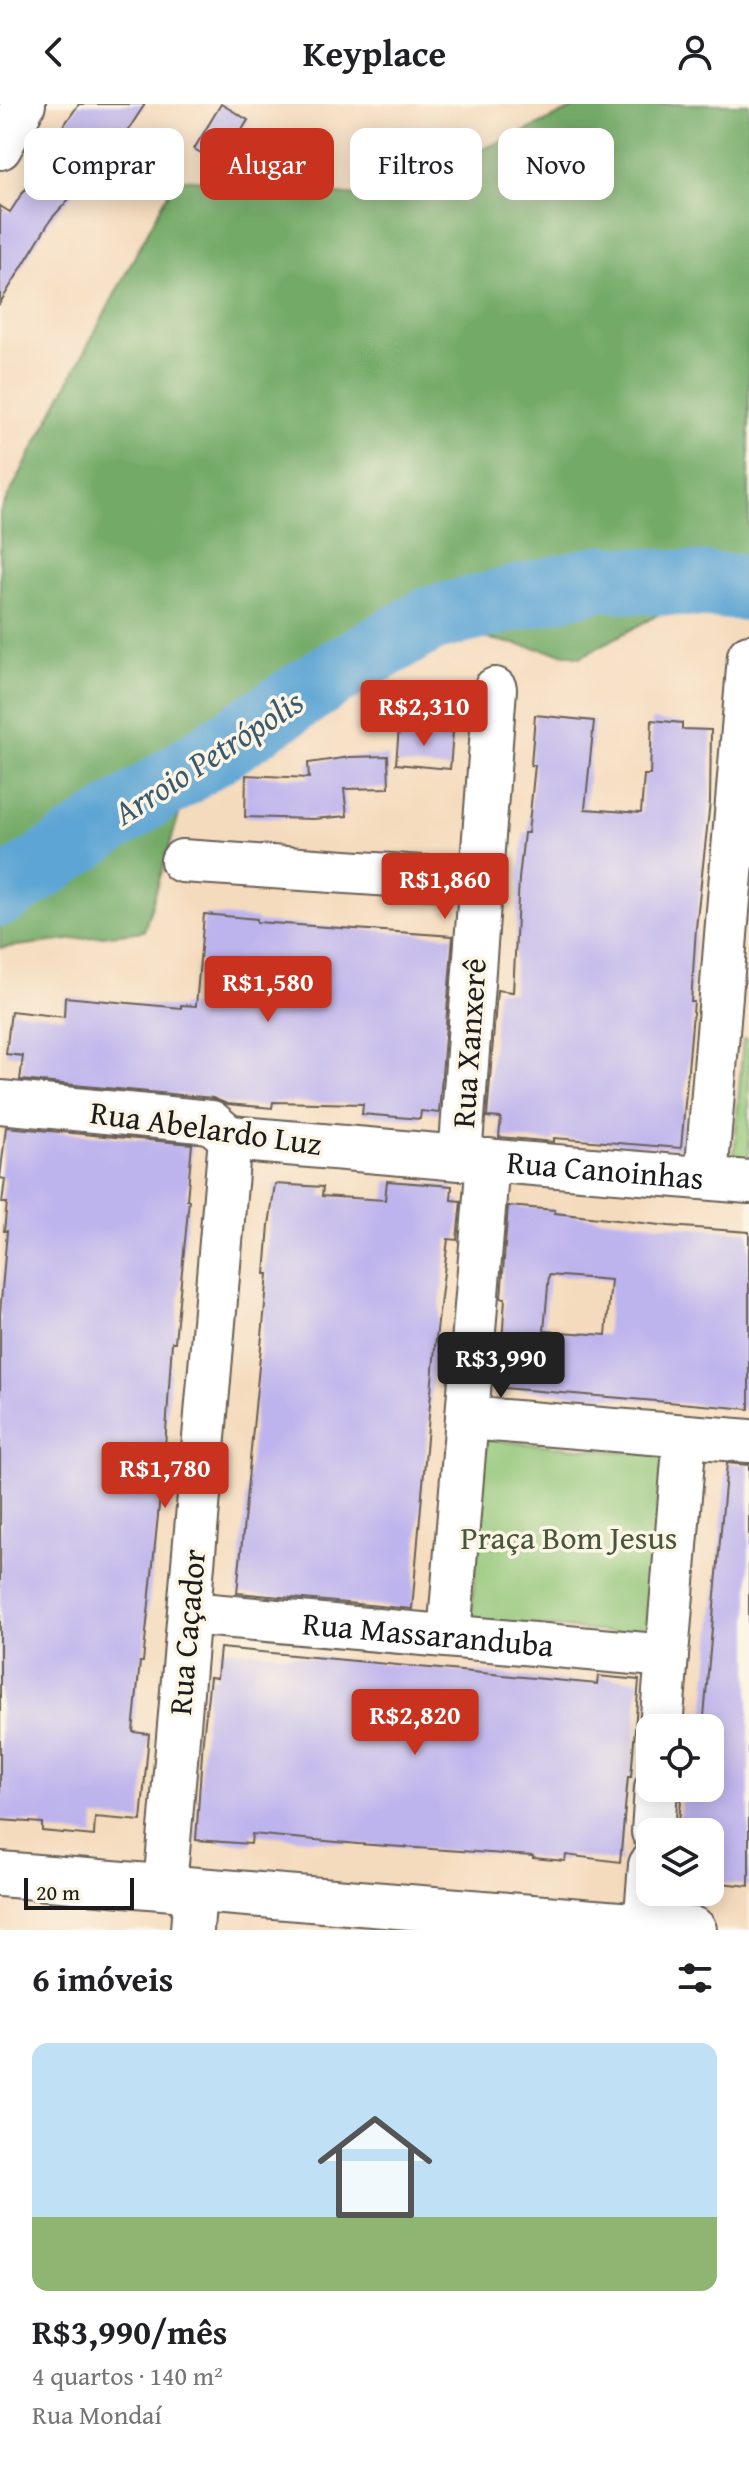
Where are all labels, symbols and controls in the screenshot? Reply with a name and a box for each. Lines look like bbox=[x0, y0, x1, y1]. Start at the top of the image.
text: Keyplace bbox=[303, 26, 446, 79]
icon: back bbox=[32, 30, 76, 74]
icon: person bbox=[673, 30, 717, 74]
chip: Comprar bbox=[24, 128, 184, 200]
chip: Alugar bbox=[200, 128, 334, 200]
chip: Filtros bbox=[350, 128, 482, 200]
chip: Novo bbox=[498, 128, 614, 200]
water label: Arroio Petrópolis bbox=[102, 676, 313, 837]
pin: R$2,310 bbox=[350, 680, 498, 748]
text: R$2,310 bbox=[379, 686, 469, 725]
pin: R$1,860 bbox=[371, 853, 519, 921]
text: R$1,860 bbox=[400, 859, 490, 898]
pin: R$1,580 bbox=[194, 956, 342, 1024]
street label: Rua Xanxerê bbox=[439, 957, 498, 1129]
text: R$1,580 bbox=[223, 962, 313, 1001]
street label: Rua Abelardo Luz bbox=[87, 1088, 325, 1167]
street label: Rua Canoinhas bbox=[505, 1138, 706, 1201]
pin: R$3,990 bbox=[427, 1332, 575, 1400]
text: R$3,990 bbox=[456, 1338, 546, 1377]
pin: R$1,780 bbox=[91, 1442, 239, 1510]
text: R$1,780 bbox=[120, 1448, 210, 1487]
park label: Praça Bom Jesus bbox=[460, 1514, 678, 1561]
street label: Rua Caçador bbox=[156, 1547, 217, 1717]
street label: Rua Massaranduba bbox=[301, 1599, 556, 1669]
pin: R$2,820 bbox=[341, 1689, 489, 1757]
text: R$2,820 bbox=[370, 1695, 460, 1734]
map controls bbox=[636, 1714, 724, 1906]
button: locate bbox=[636, 1714, 724, 1802]
button: layers bbox=[636, 1818, 724, 1906]
scale bar bbox=[24, 1874, 134, 1910]
text: 20 m bbox=[36, 1876, 80, 1908]
text: 6 imóveis bbox=[32, 1954, 173, 2003]
icon: filters bbox=[673, 1956, 717, 2000]
icon: home bbox=[303, 2095, 447, 2239]
text: R$3,990/mês bbox=[32, 2307, 227, 2356]
text: 4 quartos · 140 m² bbox=[32, 2356, 223, 2395]
text: Rua Mondaí bbox=[32, 2395, 162, 2434]

